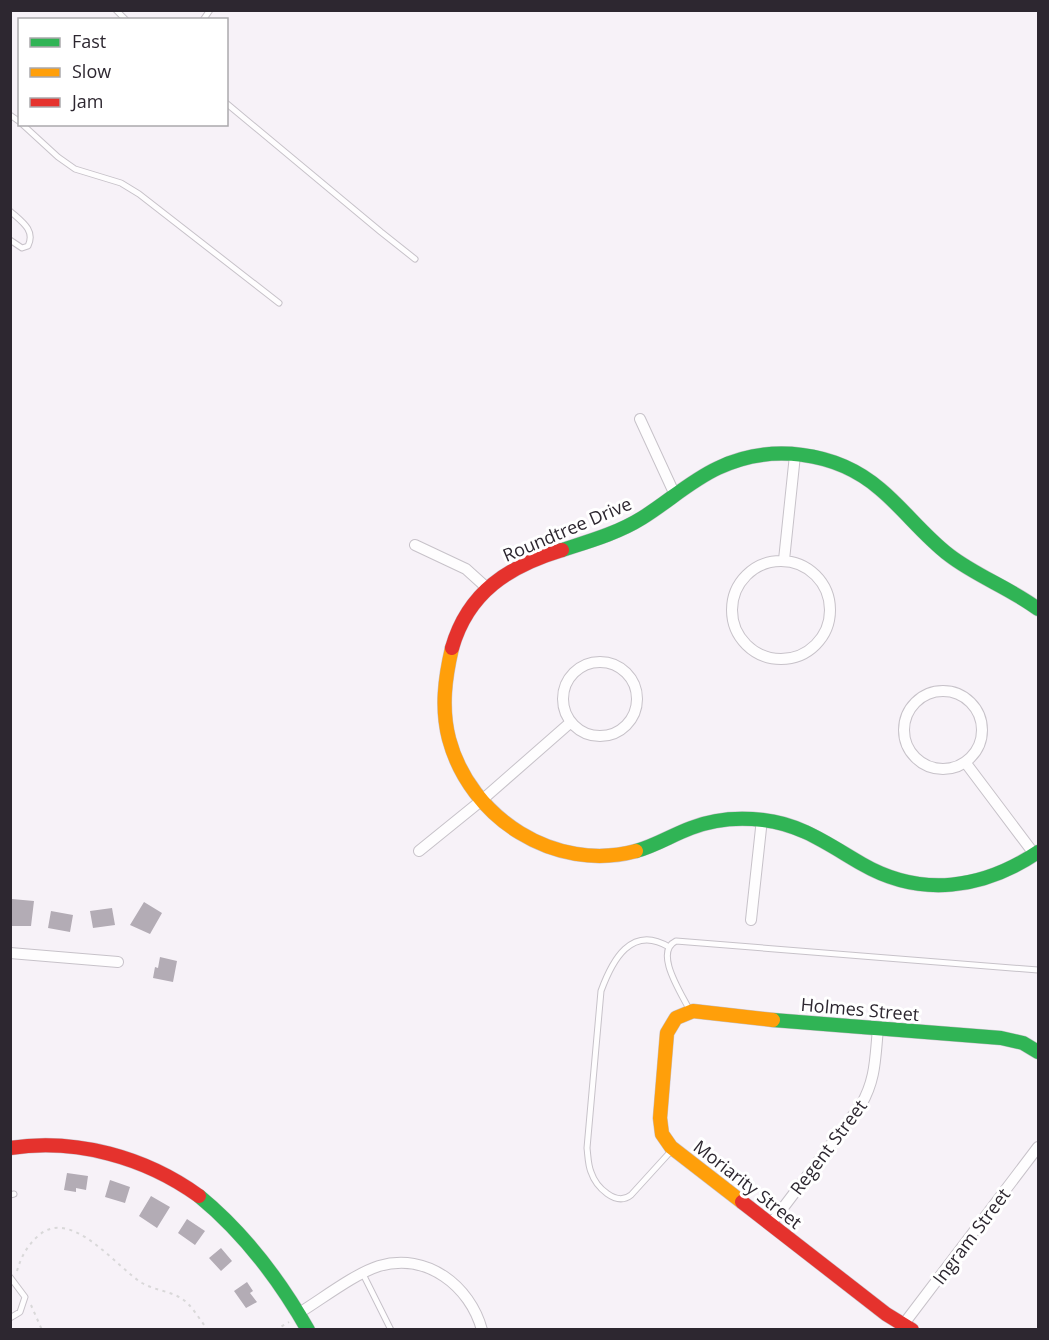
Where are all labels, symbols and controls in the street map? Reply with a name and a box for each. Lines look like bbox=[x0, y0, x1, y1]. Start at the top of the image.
legend bbox=[18, 18, 228, 126]
text: Fast bbox=[72, 29, 106, 53]
text: Slow bbox=[72, 59, 111, 83]
text: Jam bbox=[70, 89, 104, 113]
street label: Roundtree Drive bbox=[499, 491, 635, 567]
street label: Holmes Street bbox=[800, 992, 920, 1026]
street label: Regent Street bbox=[784, 1094, 872, 1200]
street label: Moriarity Street bbox=[689, 1134, 807, 1234]
street label: Ingram Street bbox=[927, 1183, 1015, 1289]

